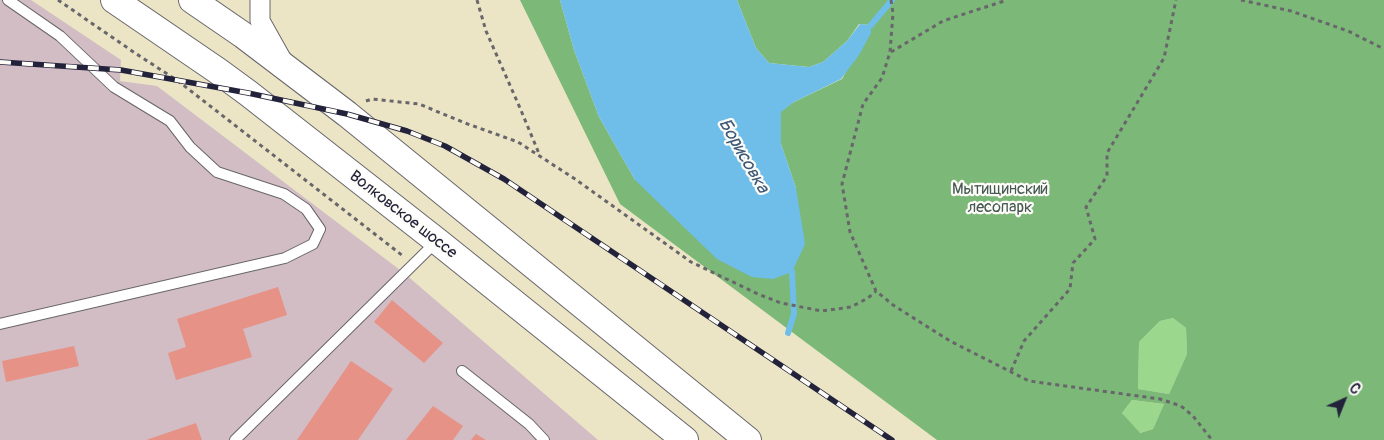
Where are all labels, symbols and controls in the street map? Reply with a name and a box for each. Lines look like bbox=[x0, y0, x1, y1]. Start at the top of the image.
water label: Борисовка bbox=[713, 115, 773, 197]
street label: Волковское шоссе bbox=[345, 167, 461, 263]
park label: Мытищинский лесопарк bbox=[952, 180, 1048, 218]
north arrow bbox=[1319, 375, 1369, 425]
text: С bbox=[1346, 380, 1364, 398]

